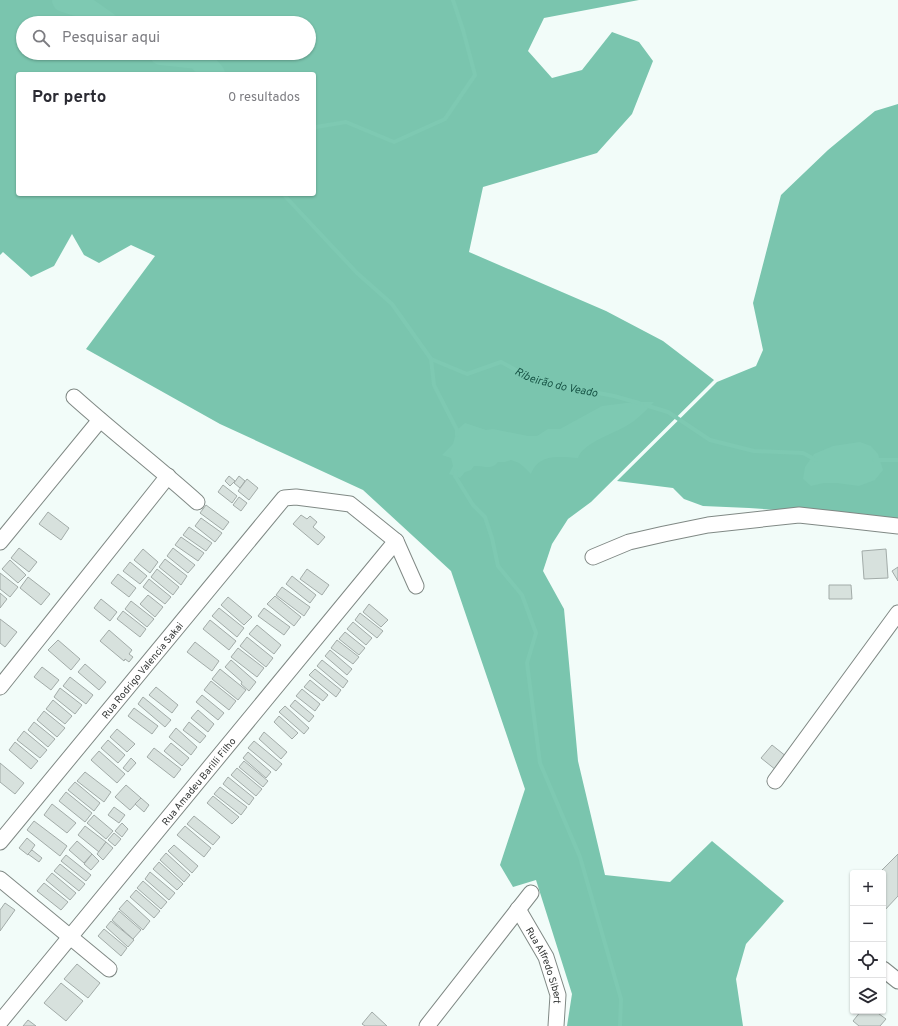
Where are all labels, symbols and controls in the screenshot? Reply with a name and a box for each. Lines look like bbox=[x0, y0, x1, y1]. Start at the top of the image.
search box bbox=[16, 16, 316, 60]
icon: search bbox=[30, 27, 52, 49]
text: Pesquisar aqui bbox=[62, 29, 160, 48]
text: Por perto bbox=[32, 87, 106, 109]
text: 0 resultados bbox=[228, 90, 300, 106]
water label: Ribeirão do Veado bbox=[512, 365, 599, 401]
street label: Rua Rodrigo Valencia Sakai bbox=[99, 620, 187, 722]
street label: Rua Amadeu Barilli Filho bbox=[159, 735, 240, 829]
map controls bbox=[850, 870, 886, 1014]
button: + bbox=[850, 870, 886, 906]
button: − bbox=[850, 906, 886, 942]
street label: Rua Alfredo Sibert bbox=[522, 925, 563, 1004]
button: locate bbox=[850, 942, 886, 978]
button: layers bbox=[850, 978, 886, 1014]

